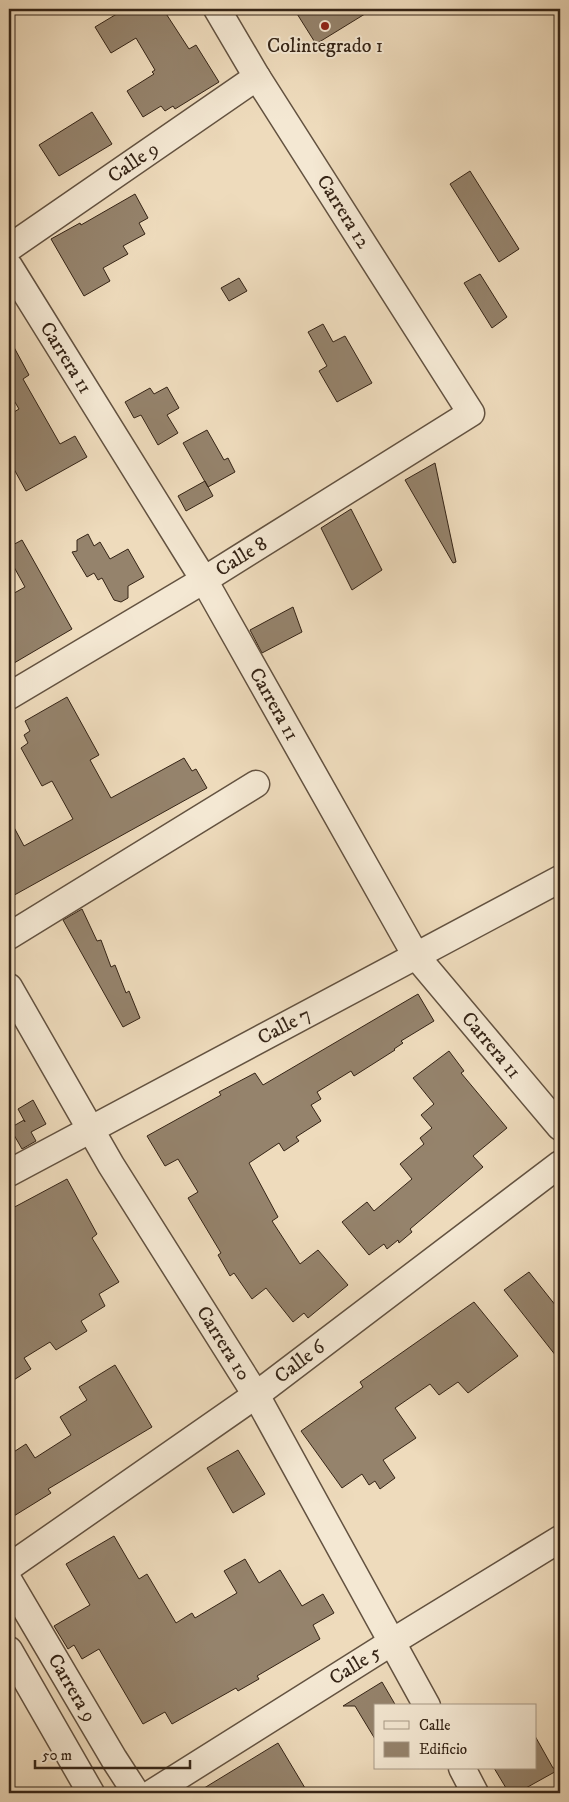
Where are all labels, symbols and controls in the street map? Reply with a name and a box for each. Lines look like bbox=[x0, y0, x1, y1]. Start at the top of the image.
marker: Colintegrado 1 bbox=[319, 20, 331, 32]
place label: Colintegrado 1 bbox=[267, 34, 383, 59]
street label: Calle 9 bbox=[103, 136, 164, 189]
street label: Carrera 12 bbox=[311, 170, 376, 254]
street label: Carrera 11 bbox=[34, 317, 98, 398]
street label: Calle 8 bbox=[211, 531, 272, 582]
street label: Carrera 11 bbox=[243, 663, 304, 745]
street label: Calle 7 bbox=[253, 1002, 315, 1051]
street label: Carrera 11 bbox=[456, 1007, 526, 1084]
street label: Carrera 10 bbox=[191, 1301, 256, 1385]
street label: Calle 6 bbox=[270, 1334, 330, 1389]
street label: Calle 5 bbox=[325, 1640, 386, 1691]
street label: Carrera 9 bbox=[42, 1649, 102, 1727]
legend bbox=[374, 1704, 536, 1770]
text: Calle bbox=[419, 1716, 451, 1735]
scale bar bbox=[35, 1737, 190, 1769]
text: Edificio bbox=[419, 1740, 467, 1759]
text: 50 m bbox=[42, 1746, 72, 1765]

